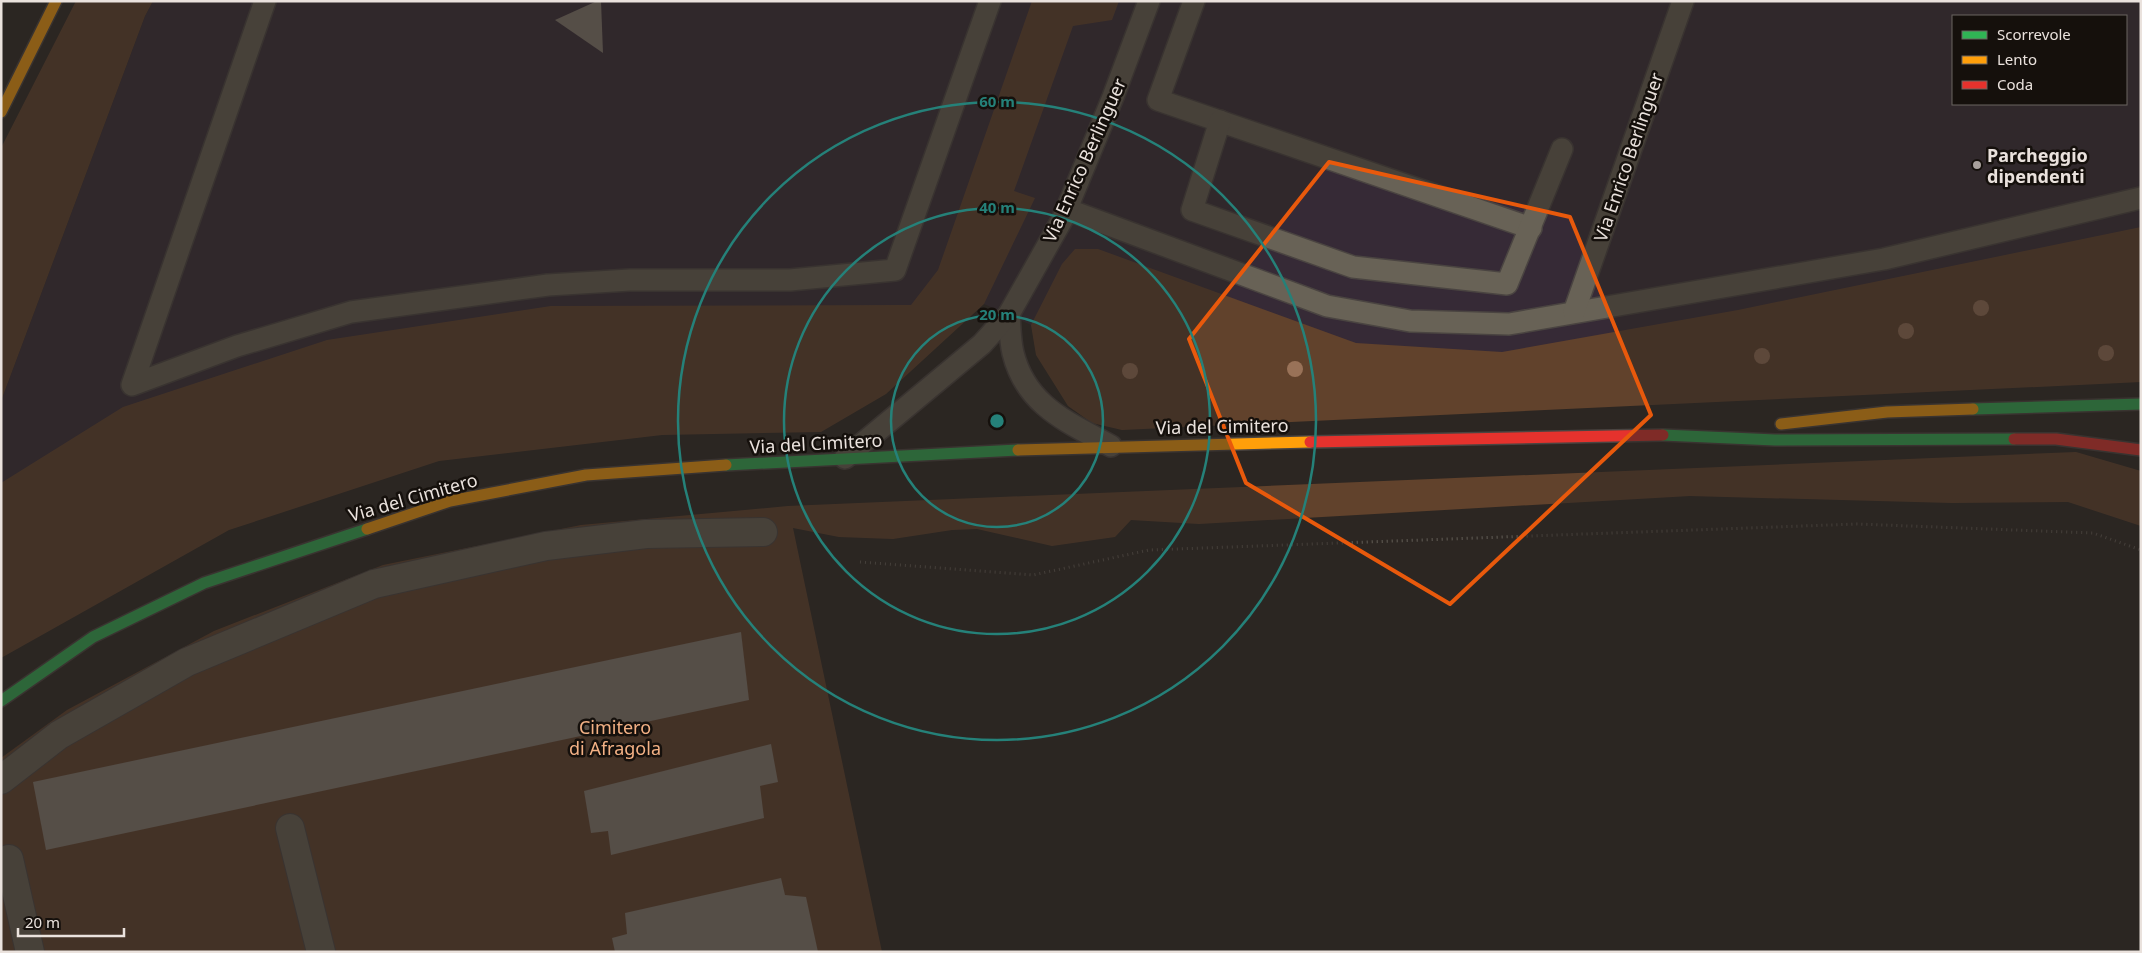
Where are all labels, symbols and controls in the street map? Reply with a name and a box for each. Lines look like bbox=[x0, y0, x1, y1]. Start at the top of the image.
legend bbox=[1952, 15, 2127, 105]
text: Scorrevole bbox=[1997, 24, 2071, 44]
text: Lento bbox=[1997, 49, 2037, 69]
street label: Via Enrico Berlinguer bbox=[1588, 69, 1668, 245]
street label: Via Enrico Berlinguer bbox=[1037, 74, 1131, 246]
text: Coda bbox=[1997, 74, 2033, 94]
text: 60 m bbox=[979, 91, 1015, 111]
place label: Parcheggio dipendenti bbox=[1987, 143, 2088, 188]
marker: Parcheggio dipendenti bbox=[1971, 159, 1983, 171]
text: 40 m bbox=[979, 197, 1015, 217]
text: 20 m bbox=[979, 304, 1015, 324]
centre of rings bbox=[988, 412, 1006, 430]
street label: Via del Cimitero bbox=[1155, 413, 1289, 439]
street label: Via del Cimitero bbox=[749, 428, 883, 458]
street label: Via del Cimitero bbox=[346, 467, 480, 527]
park label: Cimitero di Afragola bbox=[569, 715, 661, 760]
scale bar bbox=[18, 906, 124, 938]
text: 20 m bbox=[25, 912, 60, 932]

